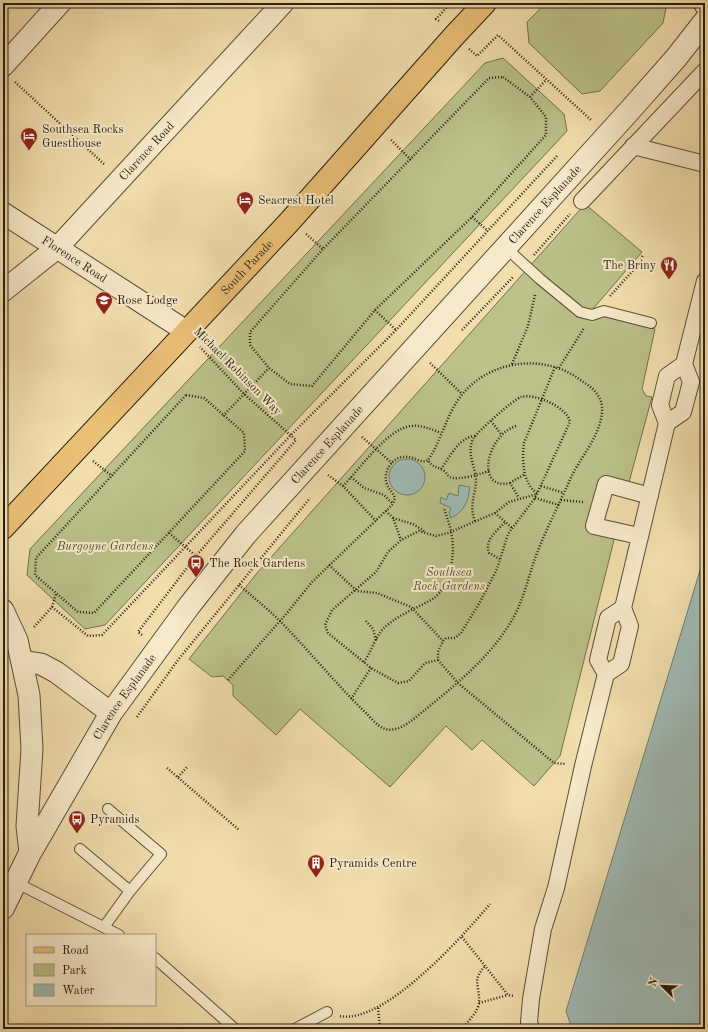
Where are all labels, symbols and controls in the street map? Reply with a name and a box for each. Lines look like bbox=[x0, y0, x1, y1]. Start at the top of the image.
street label: Clarence Road bbox=[117, 120, 177, 183]
place label: Southsea Rocks Guesthouse bbox=[42, 124, 124, 150]
hotel icon: Southsea Rocks Guesthouse bbox=[19, 126, 39, 151]
street label: Clarence Esplanade bbox=[507, 163, 584, 247]
hotel icon: Seacrest Hotel bbox=[235, 190, 255, 215]
place label: Seacrest Hotel bbox=[258, 195, 334, 207]
street label: Florence Road bbox=[39, 234, 109, 285]
street label: South Parade bbox=[219, 238, 276, 298]
restaurant icon: The Briny bbox=[659, 255, 679, 280]
place label: The Briny bbox=[603, 260, 657, 272]
school or university icon: Rose Lodge bbox=[94, 290, 114, 315]
place label: Rose Lodge bbox=[117, 295, 178, 307]
street label: Michael Robinson Way bbox=[191, 326, 284, 418]
street label: Clarence Esplanade bbox=[289, 403, 367, 487]
park label: Burgoyne Gardens bbox=[56, 541, 153, 553]
bus stop icon: The Rock Gardens bbox=[186, 553, 206, 578]
place label: The Rock Gardens bbox=[209, 558, 305, 570]
park label: Southsea Rock Gardens bbox=[412, 567, 485, 593]
street label: Clarence Esplanade bbox=[92, 652, 159, 742]
bus stop icon: Pyramids bbox=[67, 809, 87, 834]
place label: Pyramids bbox=[90, 814, 140, 826]
building icon: Pyramids Centre bbox=[306, 853, 326, 878]
place label: Pyramids Centre bbox=[329, 858, 417, 870]
legend bbox=[26, 934, 156, 1006]
text: Road bbox=[62, 945, 89, 957]
text: Park bbox=[62, 965, 87, 977]
north arrow bbox=[642, 966, 682, 1006]
text: N bbox=[647, 976, 661, 989]
text: Water bbox=[62, 985, 95, 997]

